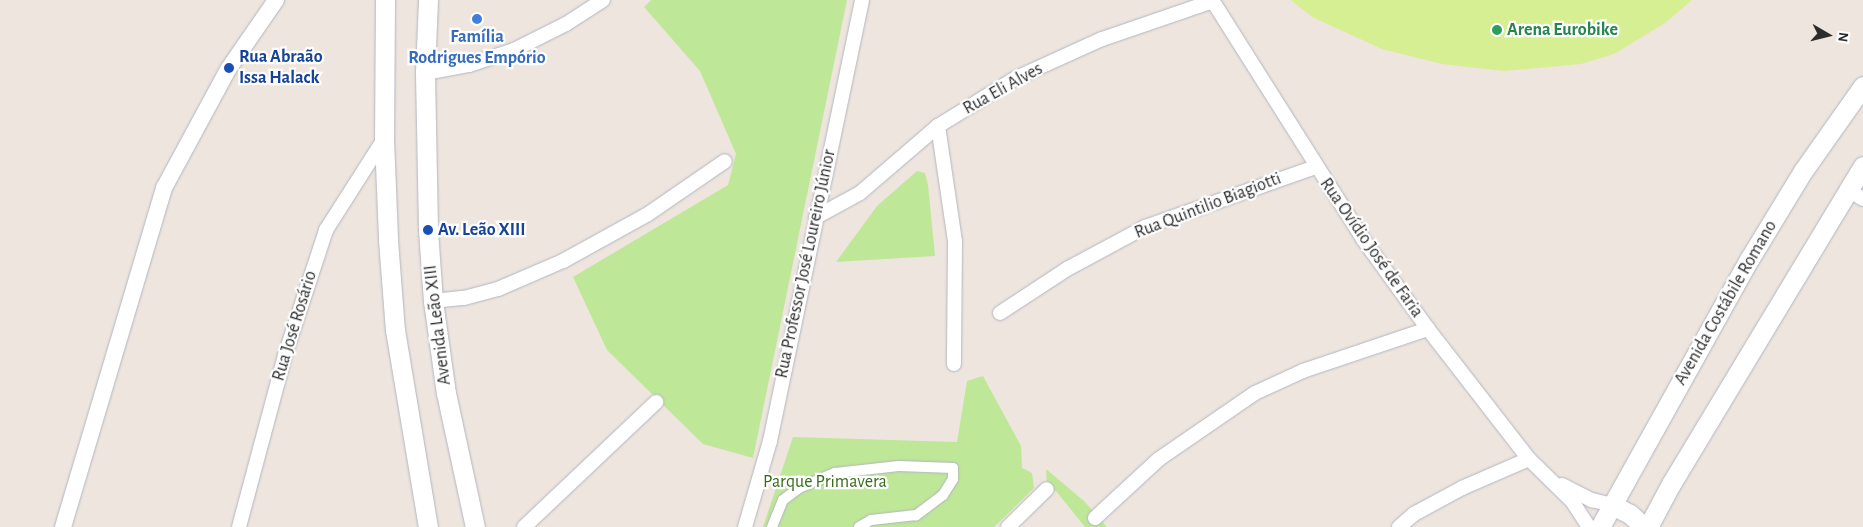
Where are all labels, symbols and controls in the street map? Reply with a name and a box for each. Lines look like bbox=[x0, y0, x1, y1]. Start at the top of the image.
north arrow bbox=[1803, 10, 1853, 60]
marker: Família Rodrigues Empório bbox=[471, 13, 483, 25]
place label: Arena Eurobike bbox=[1507, 19, 1618, 41]
marker: Arena Eurobike bbox=[1491, 24, 1503, 36]
place label: Família Rodrigues Empório bbox=[408, 27, 546, 70]
text: N bbox=[1835, 31, 1850, 43]
place label: Rua Abraão Issa Halack bbox=[239, 47, 323, 90]
street label: Rua Eli Alves bbox=[959, 58, 1047, 120]
marker: Rua Abraão Issa Halack bbox=[223, 62, 235, 74]
street label: Rua Professor José Loureiro Júnior bbox=[771, 148, 841, 380]
street label: Rua Quintilio Biagiotti bbox=[1132, 168, 1284, 244]
street label: Rua Ovídio José de Faria bbox=[1315, 174, 1427, 322]
street label: Avenida Costábile Romano bbox=[1670, 217, 1782, 389]
place label: Av. Leão XIII bbox=[438, 219, 526, 241]
marker: Av. Leão XIII bbox=[422, 224, 434, 236]
street label: Avenida Leão XIII bbox=[420, 264, 456, 386]
street label: Rua José Rosário bbox=[268, 268, 322, 384]
park label: Parque Primavera bbox=[763, 471, 887, 493]

